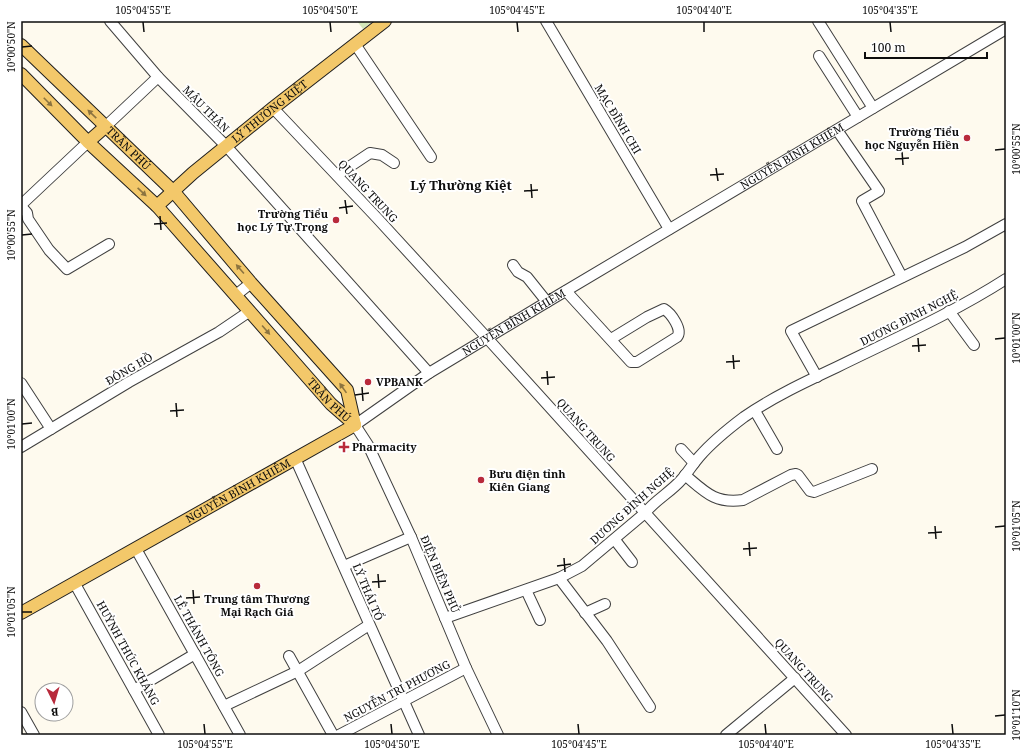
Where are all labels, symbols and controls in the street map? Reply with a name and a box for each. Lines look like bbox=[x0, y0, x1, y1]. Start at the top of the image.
text: 105°04'55"E bbox=[115, 3, 171, 17]
text: 105°04'50"E bbox=[302, 3, 358, 17]
text: 105°04'45"E bbox=[489, 3, 545, 17]
text: 105°04'40"E bbox=[676, 3, 732, 17]
text: 105°04'35"E bbox=[862, 3, 918, 17]
text: 10°00'50"N bbox=[4, 21, 18, 73]
scale bar bbox=[865, 34, 987, 60]
text: 100 m bbox=[871, 39, 906, 56]
street label: LÝ THƯỜNG KIỆT bbox=[228, 76, 310, 146]
street label: MẠC ĐĨNH CHI bbox=[592, 81, 645, 156]
street label: MẬU THÂN bbox=[180, 82, 233, 136]
one-way arrow bbox=[44, 97, 53, 107]
one-way arrow bbox=[87, 109, 97, 119]
street label: NGUYỄN BỈNH KHIÊM bbox=[737, 119, 846, 192]
street label: TRẦN PHÚ bbox=[103, 123, 154, 173]
text: 10°00'55"N bbox=[1009, 123, 1023, 175]
place label: Trường Tiểu học Nguyễn Hiền bbox=[865, 124, 960, 152]
marker: Trường Tiểu học Nguyễn Hiền bbox=[962, 133, 972, 143]
street label: QUANG TRUNG bbox=[335, 156, 401, 225]
district label: Lý Thường Kiệt bbox=[410, 176, 512, 194]
one-way arrow bbox=[137, 187, 147, 197]
place label: Trường Tiểu học Lý Tự Trọng bbox=[237, 206, 329, 234]
text: 10°00'55"N bbox=[4, 209, 18, 261]
marker: Trường Tiểu học Lý Tự Trọng bbox=[331, 215, 341, 225]
one-way arrow bbox=[235, 264, 244, 274]
street label: NGUYỄN BỈNH KHIÊM bbox=[459, 285, 568, 358]
street label: DƯƠNG ĐÌNH NGHỆ bbox=[857, 286, 960, 349]
text: 10°01'00"N bbox=[1009, 312, 1023, 364]
one-way arrow bbox=[262, 325, 271, 336]
street label: ĐÔNG HỒ bbox=[102, 349, 155, 388]
street label: TRẦN PHÚ bbox=[304, 374, 354, 425]
place label: VPBANK bbox=[376, 374, 424, 389]
marker: VPBANK bbox=[363, 377, 373, 387]
one-way arrow bbox=[340, 382, 347, 393]
street label: QUANG TRUNG bbox=[554, 395, 619, 465]
text: 10°01'00"N bbox=[4, 398, 18, 450]
place label: Pharmacity bbox=[352, 439, 417, 454]
marker: Pharmacity bbox=[339, 442, 349, 452]
street label: NGUYỄN BỈNH KHIÊM bbox=[183, 455, 293, 526]
street label: DƯƠNG ĐÌNH NGHỆ bbox=[587, 464, 677, 547]
place label: Bưu điện tỉnh Kiên Giang bbox=[489, 466, 566, 494]
marker: Bưu điện tỉnh Kiên Giang bbox=[476, 475, 486, 485]
text: 10°01'05"N bbox=[1009, 500, 1023, 552]
street label: ĐIỆN BIÊN PHỦ bbox=[417, 533, 464, 615]
street label: LÝ THÁI TỔ bbox=[350, 561, 387, 623]
marker: Trung tâm Thương Mại Rạch Giá bbox=[252, 581, 262, 591]
text: 10°01'05"N bbox=[4, 586, 18, 638]
place label: Trung tâm Thương Mại Rạch Giá bbox=[204, 591, 311, 619]
street label: LÊ THÁNH TÔNG bbox=[171, 592, 228, 679]
street label: HUỲNH THÚC KHÁNG bbox=[94, 598, 163, 708]
street label: QUANG TRUNG bbox=[772, 635, 837, 705]
street label: NGUYỄN TRI PHƯƠNG bbox=[341, 656, 453, 725]
north arrow bbox=[34, 682, 74, 722]
text: 10°01'10"N bbox=[1009, 689, 1023, 741]
text: B bbox=[51, 705, 59, 720]
text: 105°04'55"E bbox=[177, 737, 233, 751]
text: 105°04'50"E bbox=[364, 737, 420, 751]
text: 105°04'45"E bbox=[551, 737, 607, 751]
text: 105°04'40"E bbox=[738, 737, 794, 751]
text: 105°04'35"E bbox=[925, 737, 981, 751]

